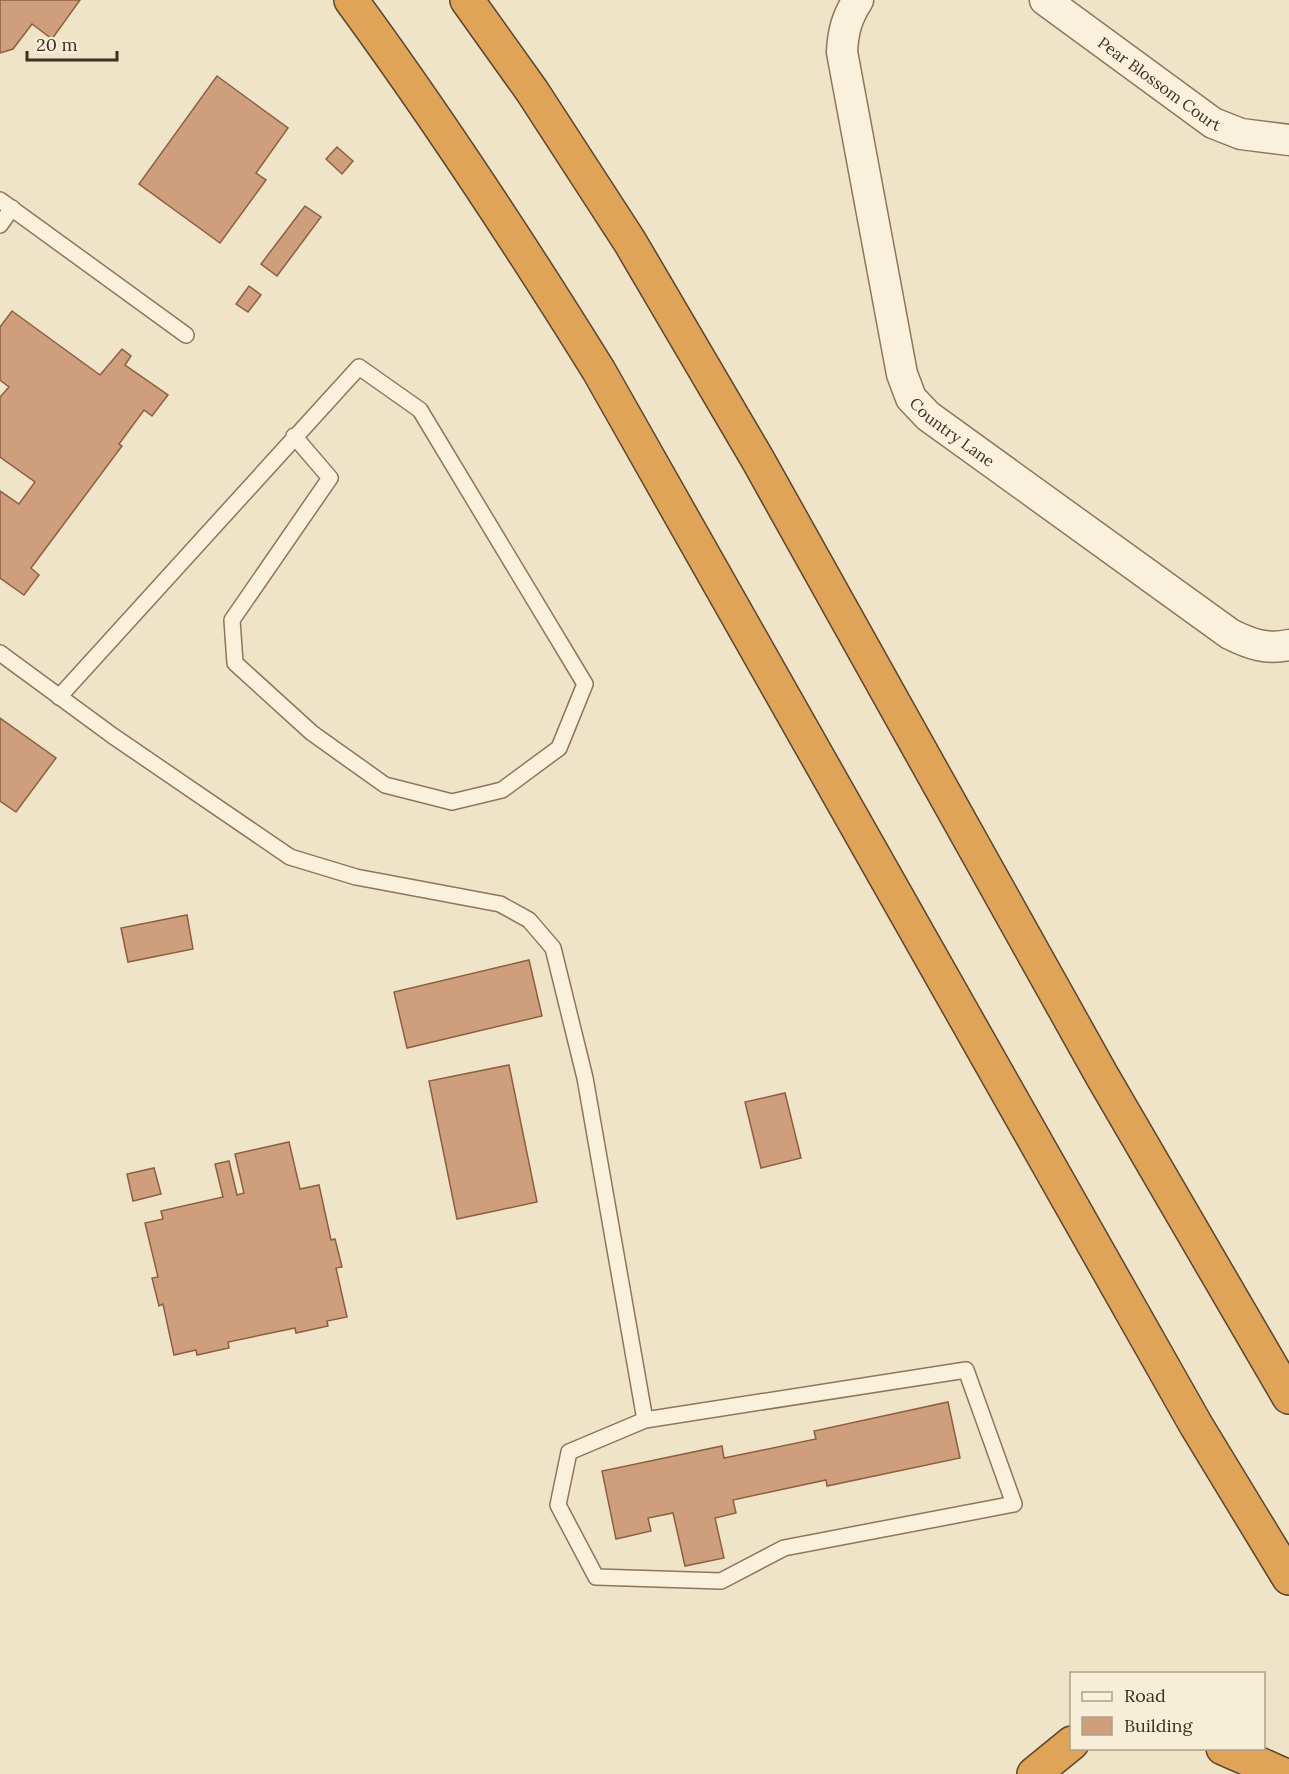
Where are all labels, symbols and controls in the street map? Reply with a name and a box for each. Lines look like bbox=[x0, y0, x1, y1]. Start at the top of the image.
scale bar bbox=[27, 24, 117, 62]
street label: Pear Blossom Court bbox=[1094, 32, 1224, 135]
text: 20 m bbox=[36, 33, 78, 56]
street label: Country Lane bbox=[906, 393, 999, 471]
legend bbox=[1070, 1672, 1265, 1750]
text: Road bbox=[1124, 1684, 1166, 1707]
text: Building bbox=[1124, 1714, 1194, 1737]

